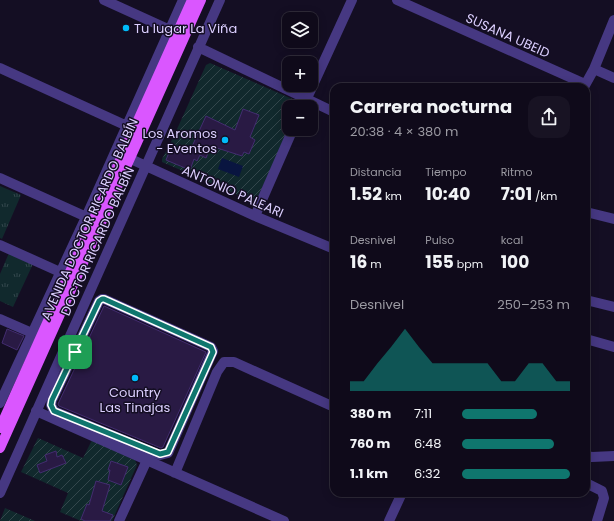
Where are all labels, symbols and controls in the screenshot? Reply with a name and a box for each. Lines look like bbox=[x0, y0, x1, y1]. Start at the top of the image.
street label: SUSANA UBEID bbox=[463, 8, 553, 62]
map controls bbox=[282, 12, 318, 136]
button: layers bbox=[282, 12, 318, 48]
place label: Tu lugar La Viña bbox=[134, 19, 237, 38]
marker: Tu lugar La Viña bbox=[121, 23, 131, 33]
button: + bbox=[282, 56, 318, 92]
text: Carrera nocturna bbox=[350, 94, 512, 119]
button: share bbox=[528, 96, 570, 138]
button: − bbox=[282, 100, 318, 136]
street label: AVENIDA DOCTOR RICARDO BALBÍN bbox=[37, 116, 141, 322]
text: 20:38 · 4 × 380 m bbox=[350, 122, 458, 141]
place label: Los Aromos - Eventos bbox=[142, 124, 217, 158]
marker: Los Aromos - Eventos bbox=[220, 135, 230, 145]
street label: ANTONIO PALEARI bbox=[179, 160, 287, 222]
street label: DOCTOR RICARDO BALBÍN bbox=[57, 164, 137, 318]
text: Distancia bbox=[350, 164, 402, 180]
text: Tiempo bbox=[425, 164, 467, 180]
text: Ritmo bbox=[501, 164, 532, 180]
text: 1.52 bbox=[350, 182, 382, 206]
text: 10:40 bbox=[425, 182, 470, 206]
text: 7:01 bbox=[501, 182, 532, 206]
text: km bbox=[382, 188, 402, 204]
text: /km bbox=[532, 188, 557, 204]
text: Desnivel bbox=[350, 232, 396, 248]
text: Pulso bbox=[425, 232, 454, 248]
text: kcal bbox=[501, 232, 523, 248]
text: 16 bbox=[350, 250, 367, 274]
text: 155 bbox=[425, 250, 454, 274]
text: 100 bbox=[501, 250, 529, 274]
text: m bbox=[367, 256, 382, 272]
text: bpm bbox=[454, 256, 483, 272]
text: Desnivel bbox=[350, 295, 404, 314]
text: 250–253 m bbox=[497, 295, 570, 314]
pin bbox=[58, 335, 92, 369]
icon: arrive bbox=[64, 341, 86, 363]
marker: Country Las Tinajas bbox=[130, 373, 140, 383]
place label: Country Las Tinajas bbox=[100, 383, 171, 417]
text: 380 m bbox=[350, 404, 391, 423]
text: 7:11 bbox=[414, 404, 432, 423]
text: 760 m bbox=[350, 434, 390, 453]
text: 6:48 bbox=[414, 434, 441, 453]
text: 1.1 km bbox=[350, 464, 388, 483]
text: 6:32 bbox=[414, 464, 440, 483]

